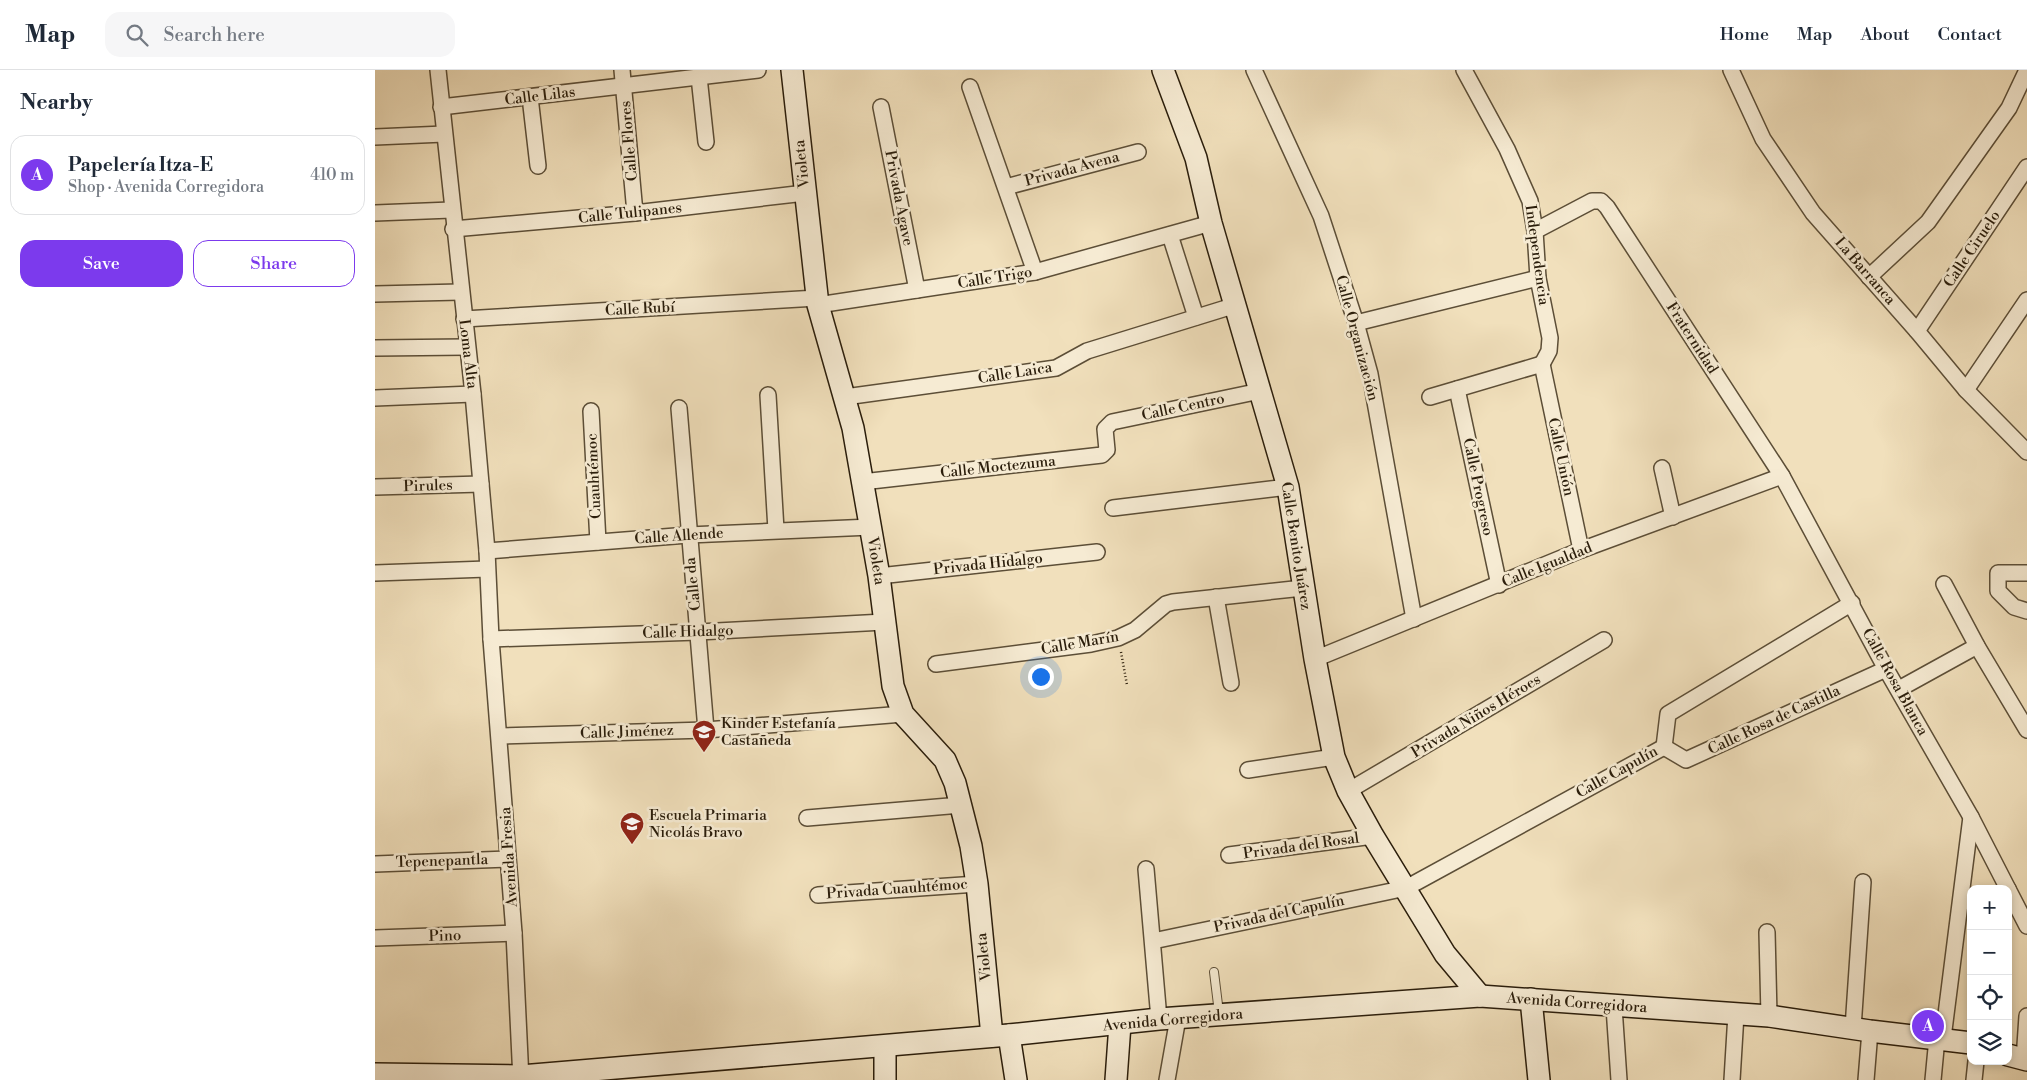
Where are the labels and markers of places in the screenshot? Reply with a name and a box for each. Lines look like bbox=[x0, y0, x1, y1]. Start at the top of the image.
place label: Kinder Estefanía Castañeda bbox=[721, 714, 836, 750]
school or university icon: Kinder Estefanía Castañeda bbox=[691, 719, 717, 753]
place label: Escuela Primaria Nicolás Bravo bbox=[649, 806, 767, 842]
school or university icon: Escuela Primaria Nicolás Bravo bbox=[619, 811, 645, 845]
pin: A bbox=[1912, 1007, 1944, 1045]

